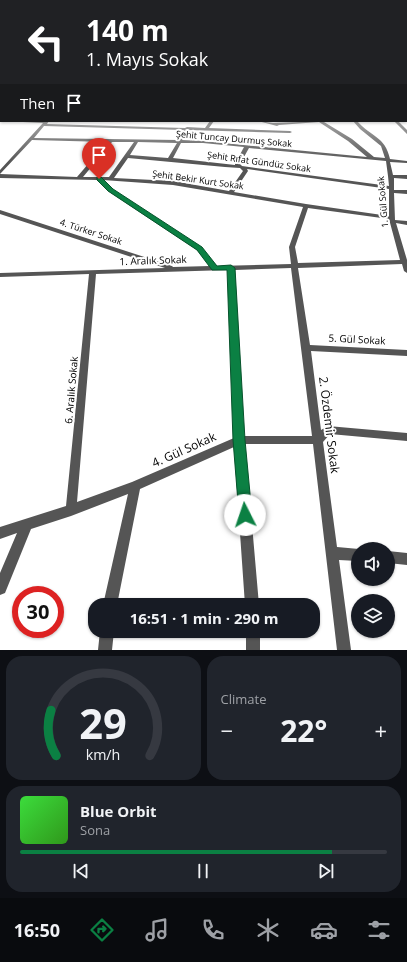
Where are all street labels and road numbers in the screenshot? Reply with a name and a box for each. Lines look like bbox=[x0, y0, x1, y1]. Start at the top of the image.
street label: Şehit Tuncay Durmuş Sokak bbox=[175, 127, 293, 150]
street label: Şehit Rıfat Gündüz Sokak bbox=[206, 148, 312, 175]
street label: Şehit Bekir Kurt Sokak bbox=[151, 167, 245, 192]
street label: 1. Gül Sokak bbox=[374, 176, 391, 228]
street label: 4. Türker Sokak bbox=[58, 215, 124, 248]
street label: 1. Aralık Sokak bbox=[119, 252, 188, 268]
street label: 5. Gül Sokak bbox=[328, 331, 387, 348]
street label: 6. Aralık Sokak bbox=[61, 355, 81, 424]
street label: 2. Özdemir Sokak bbox=[315, 376, 344, 475]
street label: 4. Gül Sokak bbox=[149, 428, 219, 471]

